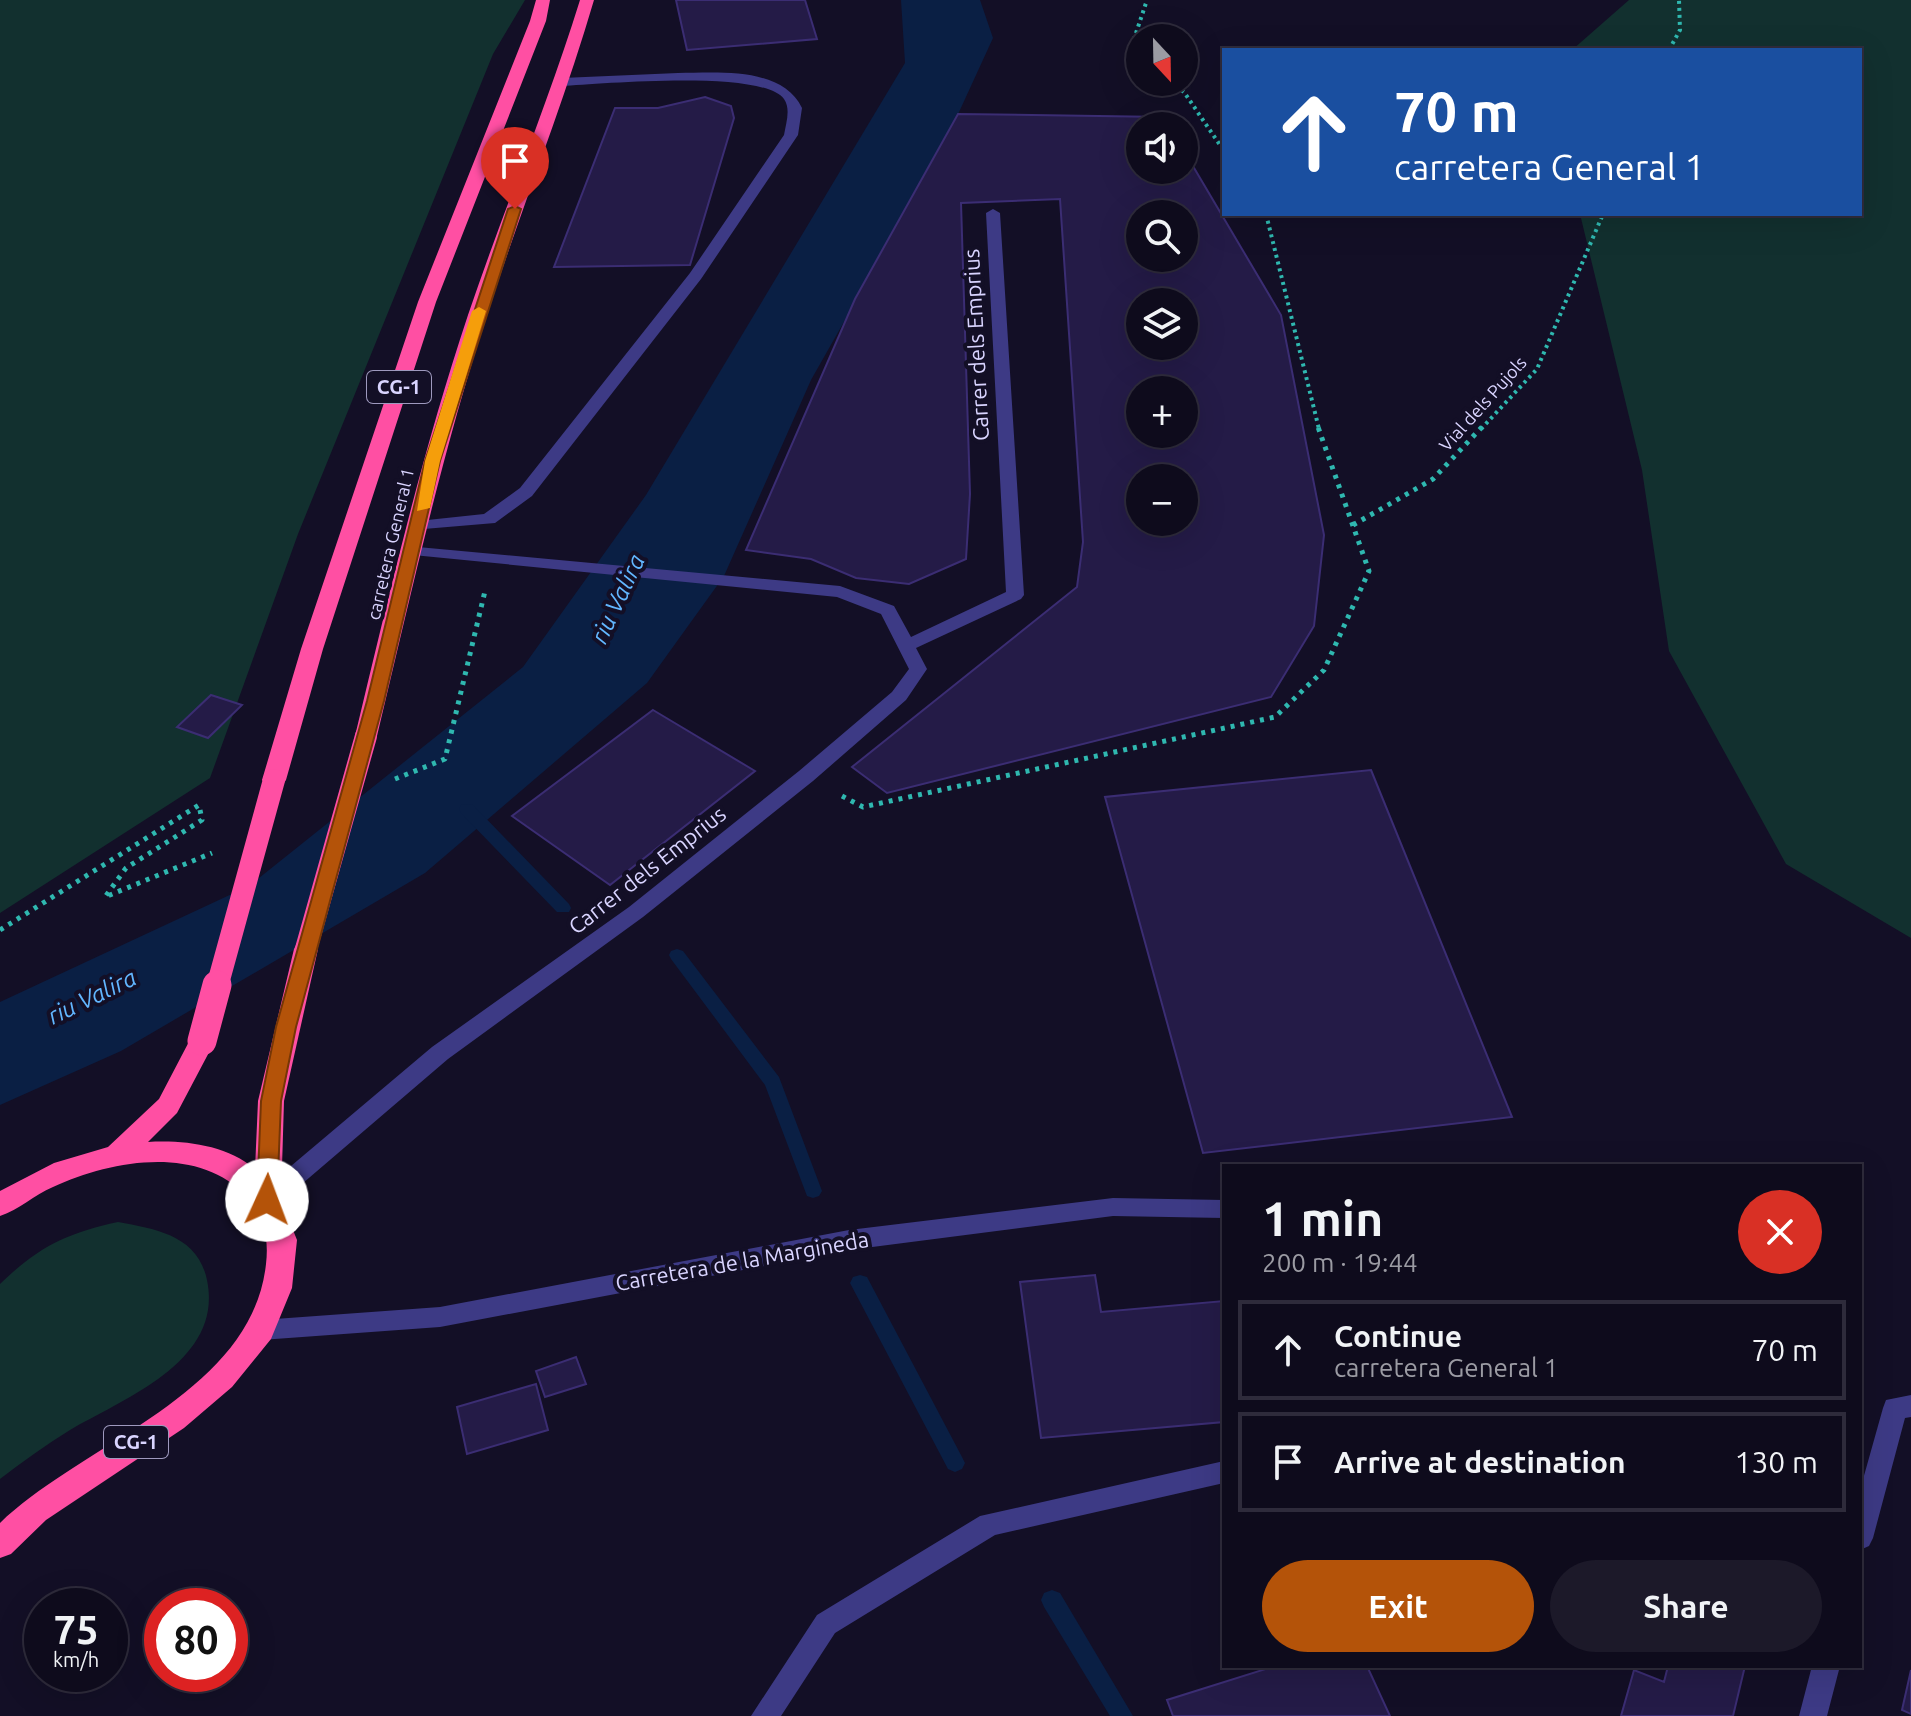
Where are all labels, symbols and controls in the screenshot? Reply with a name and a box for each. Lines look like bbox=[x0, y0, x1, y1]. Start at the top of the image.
north arrow bbox=[1126, 24, 1198, 96]
map controls bbox=[1126, 24, 1198, 536]
icon: ahead bbox=[1262, 80, 1366, 184]
text: 70 m bbox=[1394, 80, 1519, 143]
button: sound bbox=[1126, 112, 1198, 184]
pin bbox=[481, 127, 549, 209]
icon: arrive bbox=[493, 139, 537, 183]
text: carretera General 1 bbox=[1394, 146, 1705, 187]
button: search bbox=[1126, 200, 1198, 272]
street label: Carrer dels Emprius bbox=[958, 248, 993, 442]
button: layers bbox=[1126, 288, 1198, 360]
street label: Vial dels Pujols bbox=[1435, 352, 1530, 455]
road number: CG-1 bbox=[367, 371, 431, 403]
button: + bbox=[1126, 376, 1198, 448]
button: − bbox=[1126, 464, 1198, 536]
street label: carretera General 1 bbox=[363, 466, 417, 622]
water label: riu Valira bbox=[585, 550, 650, 648]
street label: Carrer dels Emprius bbox=[563, 801, 730, 939]
water label: riu Valira bbox=[43, 964, 141, 1030]
position arrow bbox=[225, 1158, 309, 1242]
button: close bbox=[1738, 1190, 1822, 1274]
text: 1 min bbox=[1262, 1191, 1383, 1245]
street label: Carretera de la Margineda bbox=[613, 1226, 871, 1295]
text: 200 m · 19:44 bbox=[1262, 1248, 1418, 1277]
text: Continue bbox=[1334, 1319, 1462, 1353]
icon: ahead bbox=[1266, 1328, 1310, 1372]
text: 70 m bbox=[1751, 1333, 1818, 1367]
text: carretera General 1 bbox=[1334, 1353, 1558, 1382]
road number: CG-1 bbox=[104, 1426, 168, 1458]
icon: arrive bbox=[1266, 1440, 1310, 1484]
text: Arrive at destination bbox=[1334, 1445, 1626, 1479]
text: 130 m bbox=[1734, 1445, 1818, 1479]
button: Exit bbox=[1262, 1560, 1534, 1652]
button: Share bbox=[1550, 1560, 1822, 1652]
speed limit sign: 80 bbox=[144, 1588, 248, 1692]
text: 75 bbox=[53, 1607, 99, 1652]
text: km/h bbox=[53, 1648, 99, 1671]

